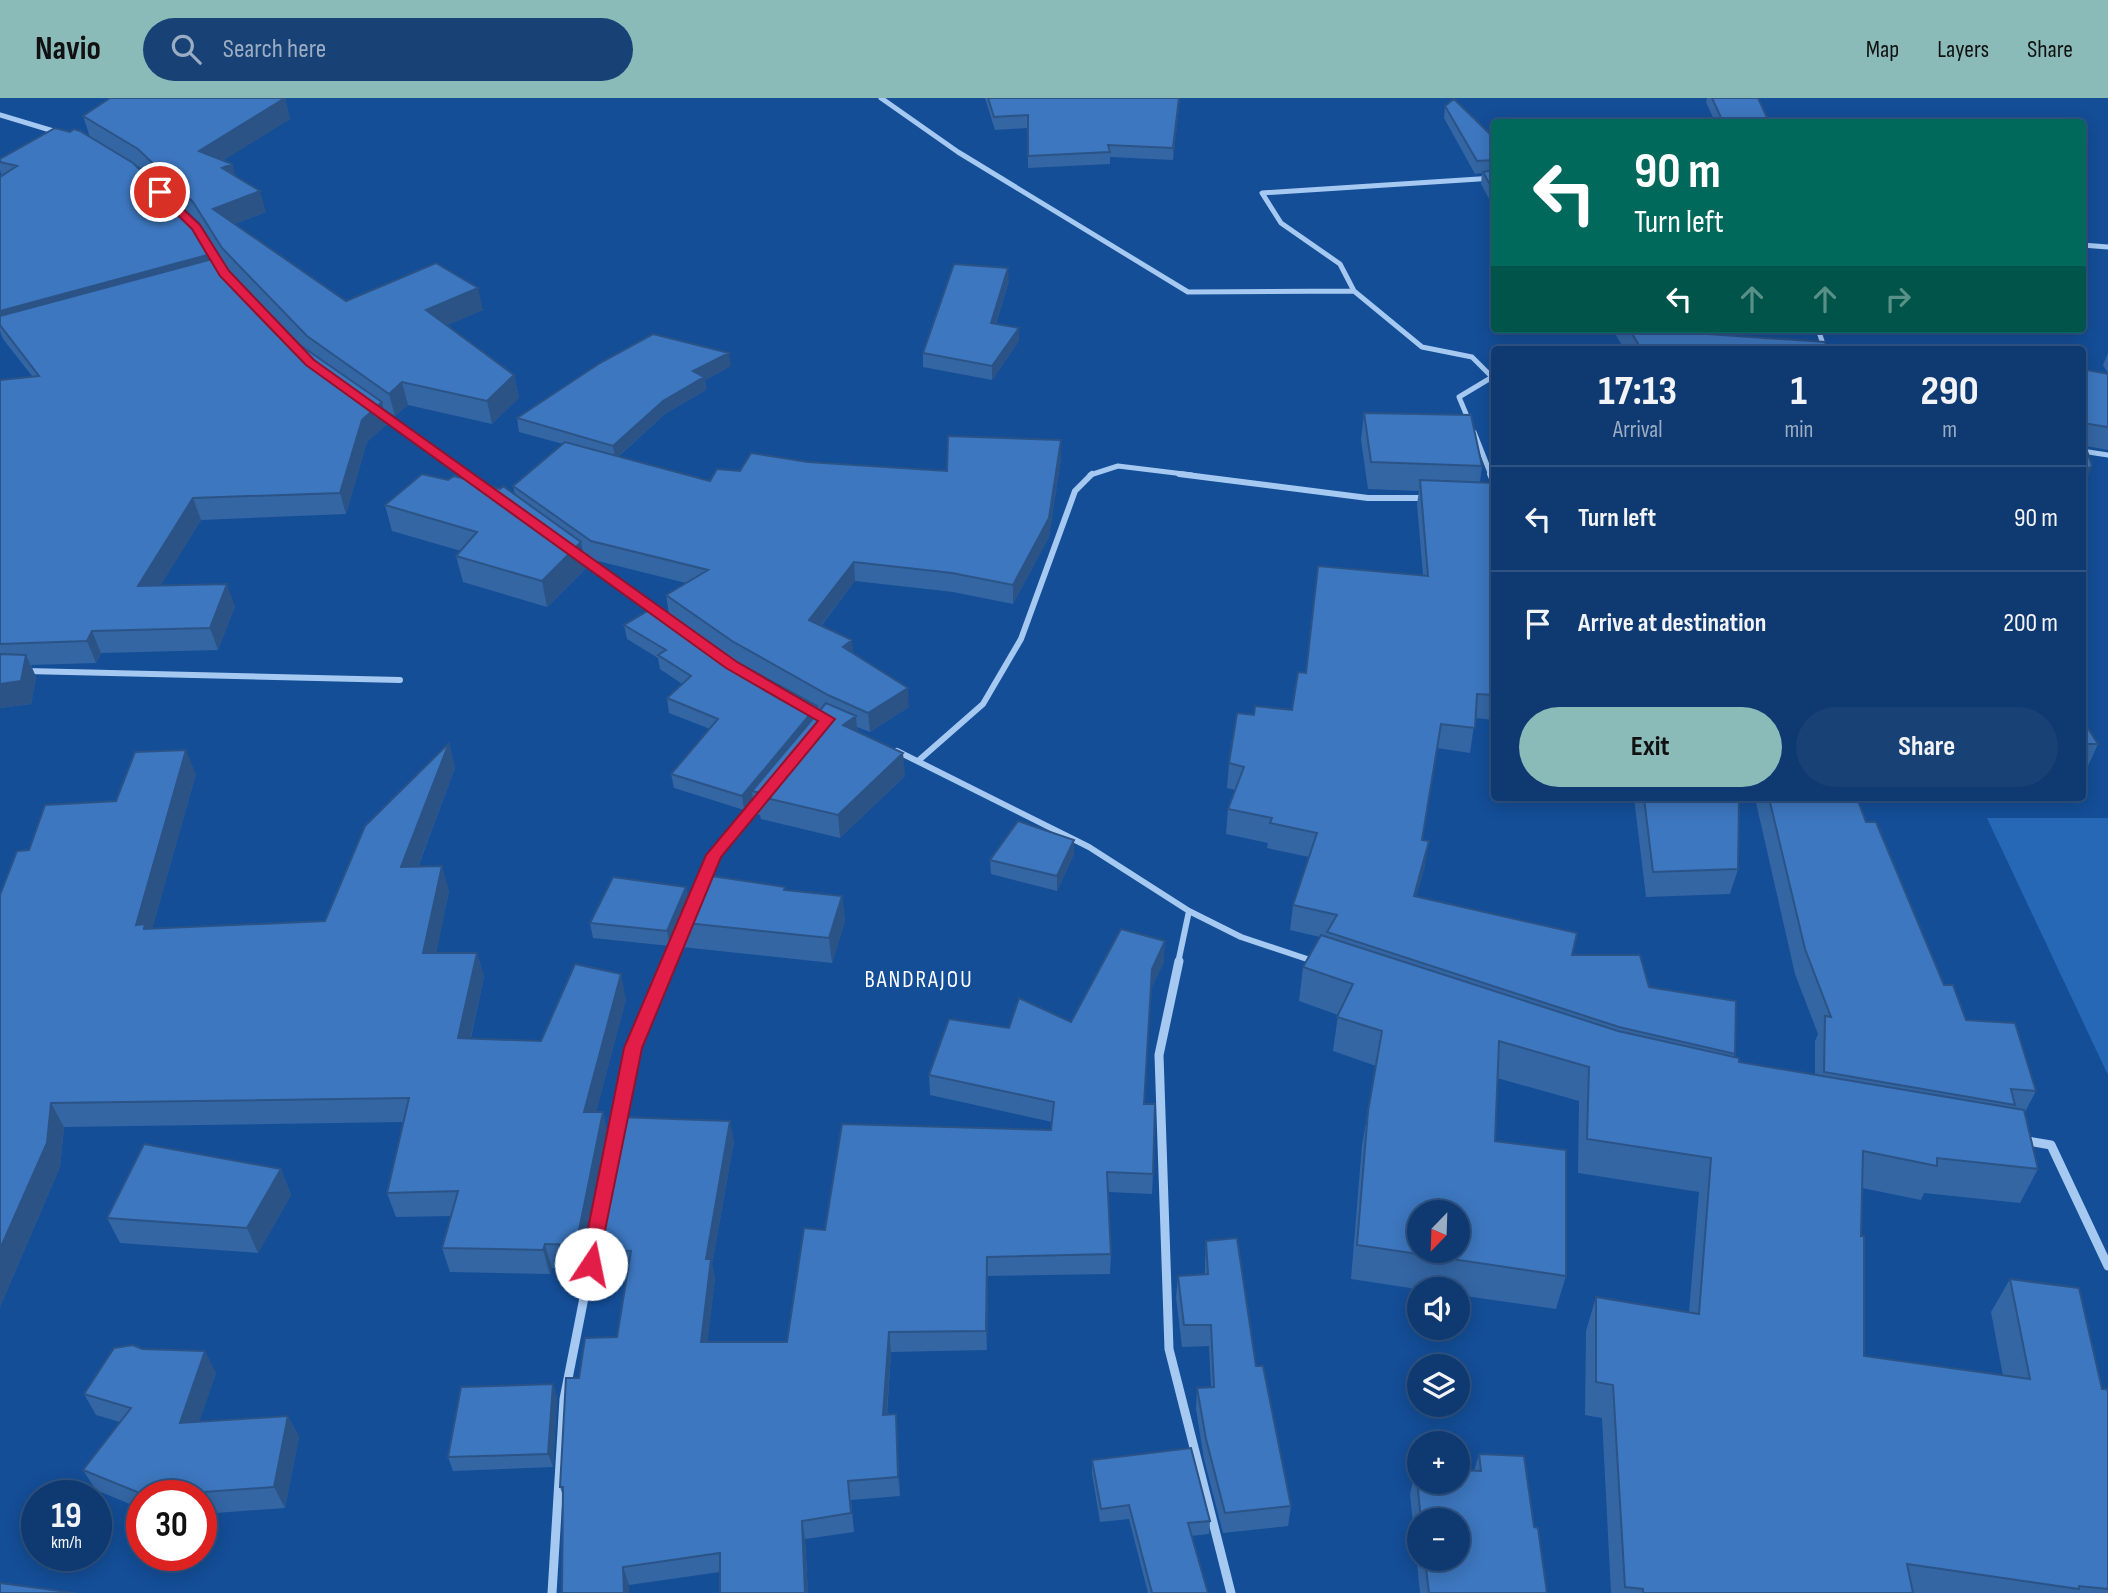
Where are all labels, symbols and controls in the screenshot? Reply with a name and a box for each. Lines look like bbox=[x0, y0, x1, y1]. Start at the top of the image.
search box bbox=[143, 18, 633, 81]
text: Navio bbox=[35, 29, 101, 69]
icon: search bbox=[167, 30, 205, 68]
text: Search here bbox=[223, 34, 326, 65]
text: Map bbox=[1866, 35, 1899, 64]
text: Layers bbox=[1937, 35, 1989, 64]
text: Share bbox=[2027, 35, 2073, 64]
text: 90 m bbox=[1634, 143, 1721, 202]
icon: left bbox=[1519, 147, 1610, 238]
pin bbox=[130, 162, 190, 222]
icon: arrive bbox=[141, 173, 179, 211]
text: Turn left bbox=[1634, 203, 1724, 242]
icon: left bbox=[1660, 280, 1698, 318]
icon: ahead bbox=[1733, 280, 1771, 318]
icon: ahead bbox=[1806, 280, 1844, 318]
icon: right bbox=[1879, 280, 1917, 318]
text: 17:13 bbox=[1598, 366, 1677, 417]
text: 1 bbox=[1791, 366, 1807, 417]
text: 290 bbox=[1920, 366, 1979, 417]
text: Arrival bbox=[1613, 416, 1662, 444]
text: min bbox=[1784, 416, 1813, 444]
text: m bbox=[1942, 416, 1957, 444]
icon: left bbox=[1519, 500, 1557, 538]
text: Turn left bbox=[1578, 503, 1656, 534]
text: 90 m bbox=[2014, 503, 2058, 534]
icon: arrive bbox=[1519, 605, 1557, 643]
text: Arrive at destination bbox=[1578, 608, 1766, 639]
text: 200 m bbox=[2003, 608, 2058, 639]
button: Exit bbox=[1519, 707, 1782, 787]
button: Share bbox=[1796, 707, 2058, 787]
district label: BANDRAJOU bbox=[864, 966, 974, 994]
north arrow bbox=[1407, 1200, 1470, 1264]
map controls bbox=[1407, 1200, 1470, 1571]
position arrow bbox=[554, 1227, 628, 1301]
button: sound bbox=[1407, 1277, 1470, 1340]
button: layers bbox=[1407, 1354, 1470, 1417]
button: + bbox=[1407, 1431, 1470, 1494]
speed limit sign: 30 bbox=[126, 1480, 217, 1571]
text: 19 bbox=[51, 1495, 82, 1538]
button: − bbox=[1407, 1508, 1470, 1571]
text: km/h bbox=[51, 1532, 82, 1553]

